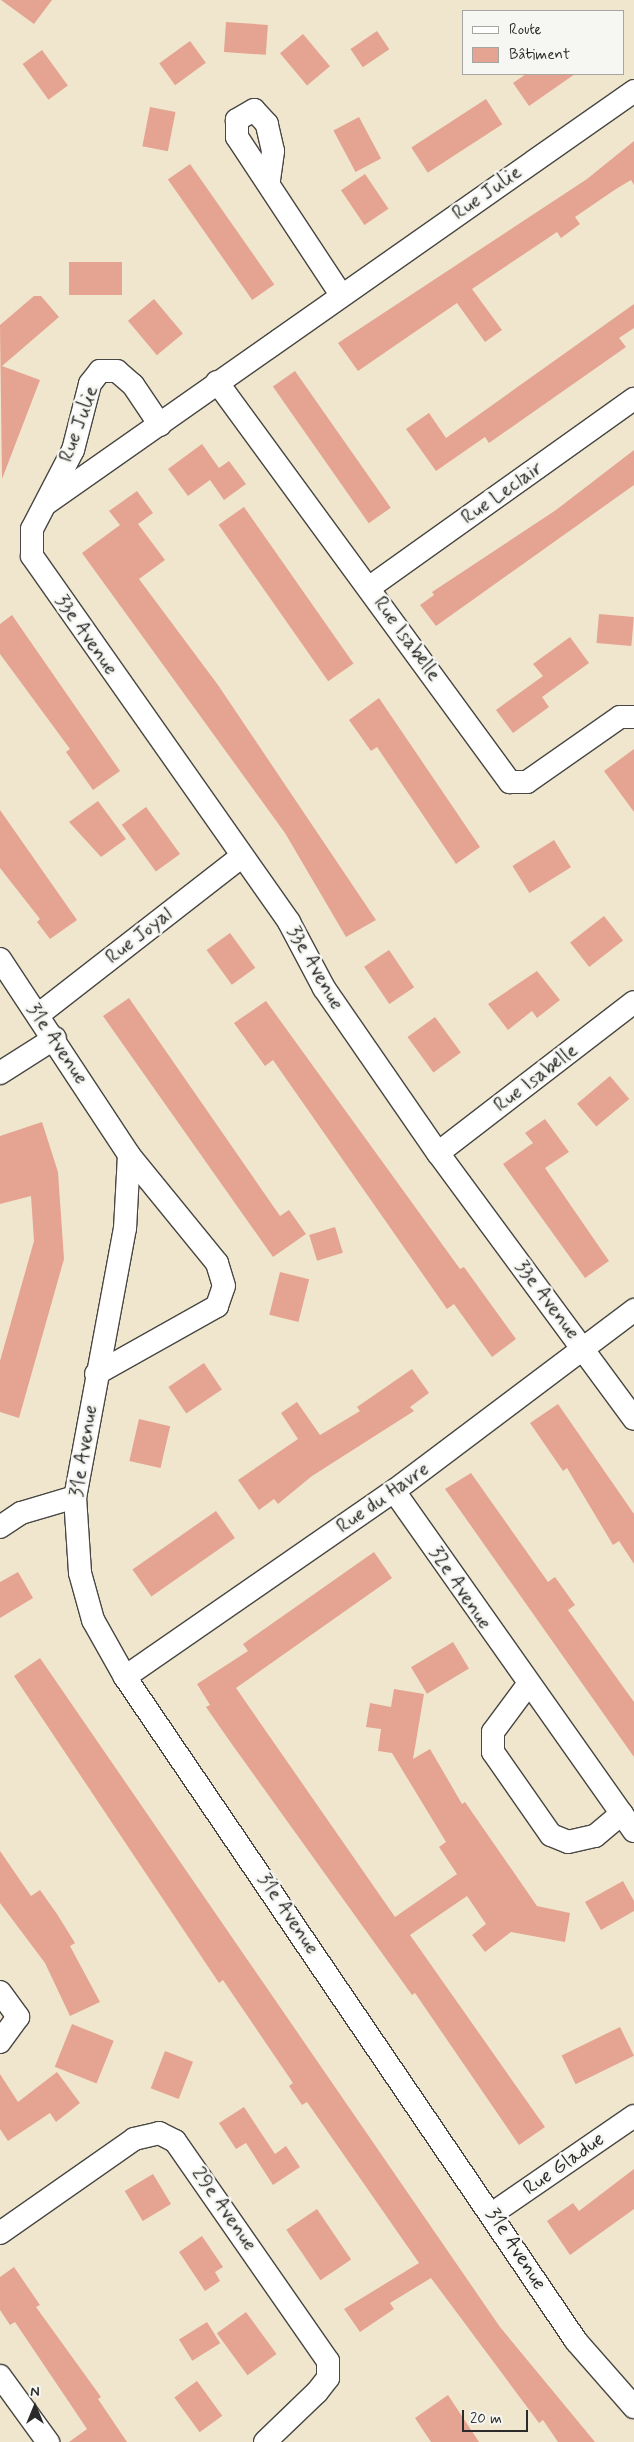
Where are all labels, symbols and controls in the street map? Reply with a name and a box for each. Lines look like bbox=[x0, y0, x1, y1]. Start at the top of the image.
legend bbox=[462, 10, 624, 75]
text: Route bbox=[509, 20, 542, 40]
text: Bâtiment bbox=[509, 45, 570, 65]
street label: Rue Julie bbox=[448, 161, 526, 225]
street label: Rue Julie bbox=[55, 384, 103, 464]
street label: Rue Leclair bbox=[457, 456, 547, 530]
street label: 33e Avenue bbox=[49, 589, 123, 681]
street label: Rue Isabelle bbox=[367, 590, 447, 688]
street label: Rue Joyal bbox=[101, 902, 177, 970]
street label: 33e Avenue bbox=[281, 921, 349, 1015]
street label: 31e Avenue bbox=[20, 998, 94, 1090]
street label: Rue Isabelle bbox=[488, 1037, 584, 1119]
street label: 33e Avenue bbox=[509, 1255, 585, 1345]
street label: 31e Avenue bbox=[65, 1402, 103, 1500]
street label: Rue du Havre bbox=[331, 1457, 435, 1539]
street label: 32e Avenue bbox=[423, 1541, 497, 1635]
street label: 31e Avenue bbox=[251, 1868, 325, 1960]
street label: Rue Gladue bbox=[520, 2128, 608, 2200]
street label: 29e Avenue bbox=[186, 2161, 262, 2257]
street label: 31e Avenue bbox=[480, 2202, 552, 2296]
north arrow bbox=[10, 2382, 60, 2432]
text: N bbox=[30, 2383, 40, 2401]
scale bar bbox=[464, 2400, 530, 2432]
text: 20 m bbox=[470, 2409, 502, 2429]

